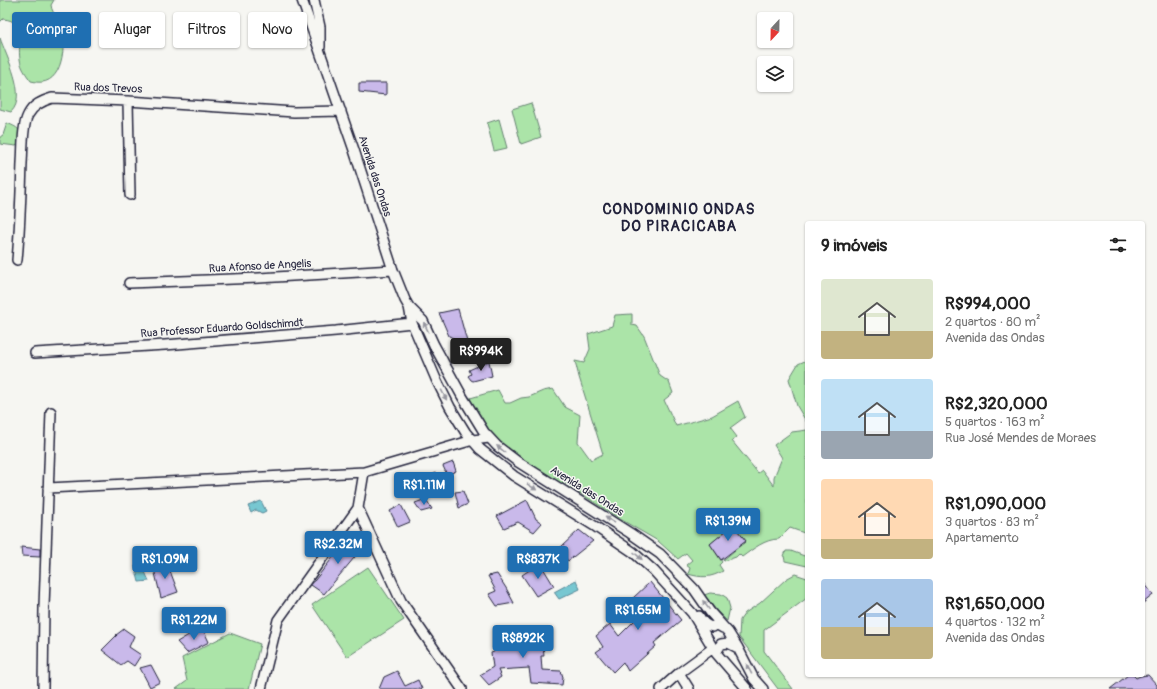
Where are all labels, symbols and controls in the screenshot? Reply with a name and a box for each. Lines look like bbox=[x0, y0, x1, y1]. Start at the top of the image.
chip: Comprar bbox=[12, 12, 91, 48]
chip: Alugar bbox=[99, 12, 165, 48]
chip: Filtros bbox=[173, 12, 240, 48]
chip: Novo bbox=[248, 12, 307, 48]
north arrow bbox=[757, 12, 793, 48]
map controls bbox=[757, 12, 793, 92]
button: layers bbox=[757, 56, 793, 92]
street label: Rua dos Trevos bbox=[74, 80, 143, 96]
street label: Avenida das Ondas bbox=[356, 134, 394, 218]
district label: CONDOMINIO ONDAS DO PIRACICABA bbox=[603, 200, 755, 236]
icon: filters bbox=[1107, 234, 1129, 256]
text: 9 imóveis bbox=[821, 235, 887, 256]
street label: Rua Afonso de Angelis bbox=[208, 257, 312, 275]
text: R$994,000 bbox=[945, 293, 1031, 314]
icon: home bbox=[853, 295, 901, 343]
text: 2 quartos · 80 m² bbox=[945, 314, 1041, 330]
street label: Rua Professor Eduardo Goldschimdt bbox=[140, 316, 304, 340]
one-way arrow bbox=[422, 321, 429, 333]
text: Avenida das Ondas bbox=[945, 330, 1044, 346]
pin: R$994K bbox=[448, 338, 514, 372]
text: R$994K bbox=[459, 343, 503, 359]
one-way arrow bbox=[441, 389, 447, 401]
text: R$2,320,000 bbox=[945, 393, 1048, 414]
icon: home bbox=[853, 395, 901, 443]
text: 5 quartos · 163 m² bbox=[945, 414, 1045, 430]
text: Rua José Mendes de Moraes bbox=[945, 430, 1096, 446]
one-way arrow bbox=[495, 444, 506, 453]
street label: Avenida das Ondas bbox=[548, 463, 626, 519]
pin: R$1.11M bbox=[387, 472, 461, 506]
text: R$1.11M bbox=[403, 477, 445, 493]
one-way arrow bbox=[527, 483, 537, 491]
text: R$1,090,000 bbox=[945, 493, 1046, 514]
icon: home bbox=[853, 495, 901, 543]
pin: R$1.39M bbox=[691, 508, 765, 542]
text: R$1.39M bbox=[705, 513, 751, 529]
text: 3 quartos · 83 m² bbox=[945, 514, 1039, 530]
one-way arrow bbox=[604, 516, 615, 523]
text: Apartamento bbox=[945, 530, 1019, 546]
pin: R$2.32M bbox=[301, 531, 375, 565]
text: R$2.32M bbox=[314, 536, 362, 552]
pin: R$1.09M bbox=[128, 546, 202, 580]
pin: R$837K bbox=[505, 546, 571, 580]
text: R$1.09M bbox=[141, 551, 189, 567]
text: R$837K bbox=[516, 551, 560, 567]
one-way arrow bbox=[633, 551, 643, 561]
text: R$1,650,000 bbox=[945, 593, 1045, 614]
icon: home bbox=[853, 595, 901, 643]
pin: R$1.65M bbox=[601, 597, 675, 631]
one-way arrow bbox=[702, 600, 710, 611]
text: R$1.65M bbox=[615, 602, 661, 618]
pin: R$1.22M bbox=[157, 607, 231, 641]
text: R$1.22M bbox=[171, 612, 217, 628]
text: 4 quartos · 132 m² bbox=[945, 614, 1045, 630]
pin: R$892K bbox=[490, 625, 556, 659]
text: R$892K bbox=[502, 630, 544, 646]
text: Avenida das Ondas bbox=[945, 630, 1044, 646]
one-way arrow bbox=[746, 663, 752, 675]

